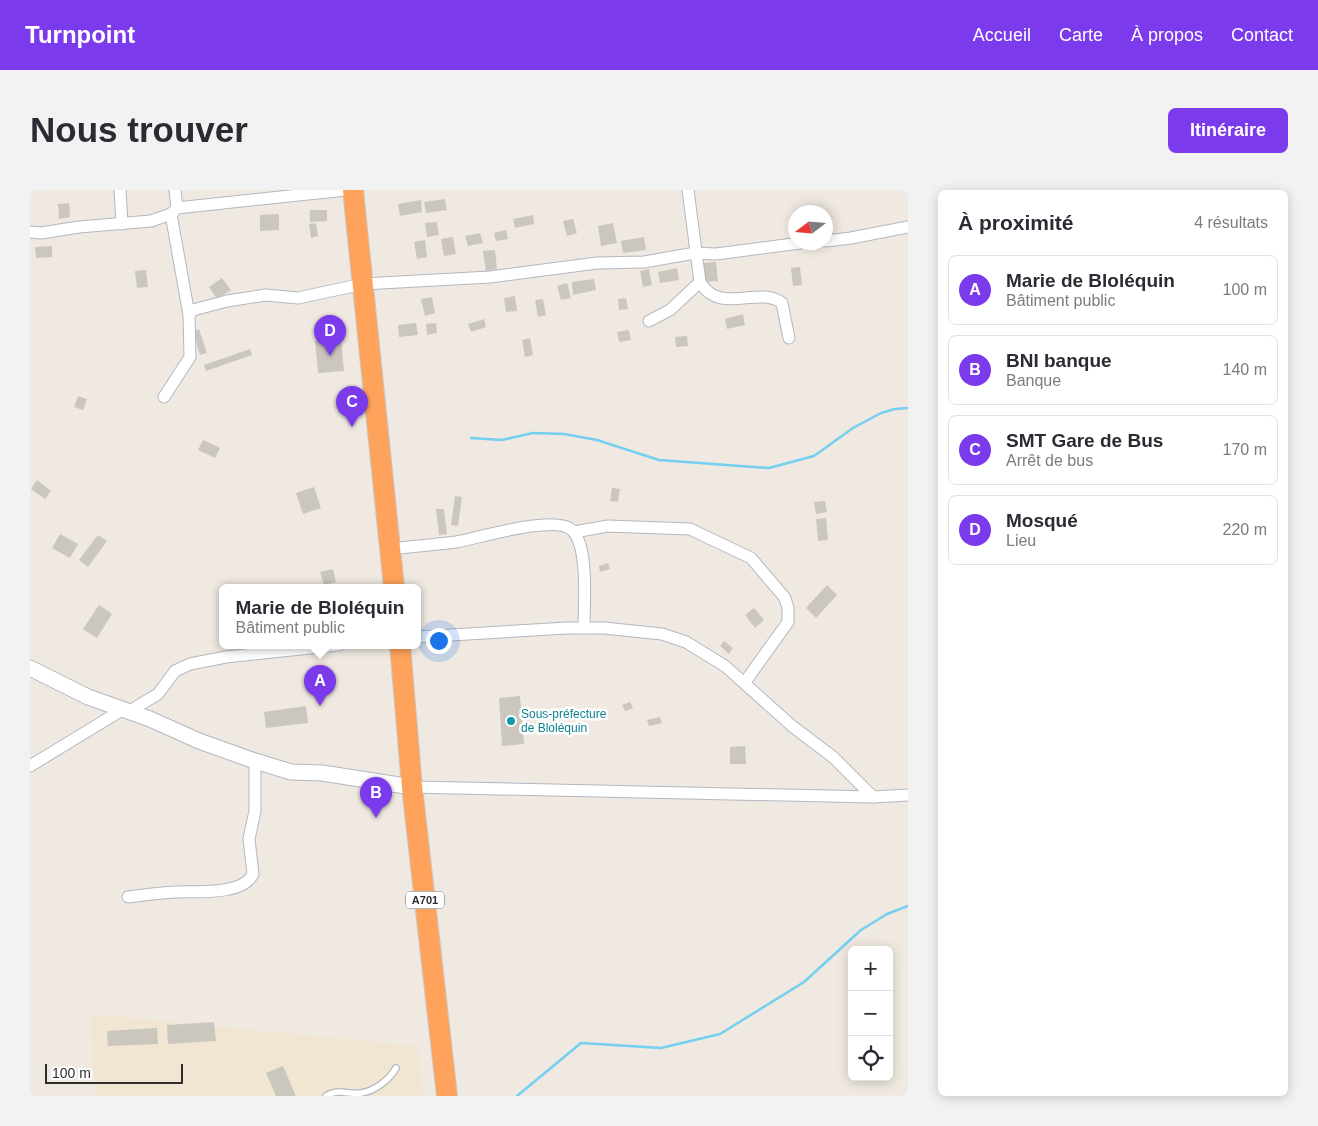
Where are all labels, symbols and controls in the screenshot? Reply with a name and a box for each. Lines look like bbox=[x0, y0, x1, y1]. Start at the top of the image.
text: Turnpoint bbox=[25, 21, 135, 48]
text: Accueil bbox=[973, 25, 1031, 45]
text: Carte bbox=[1059, 25, 1103, 45]
text: À propos bbox=[1131, 25, 1203, 45]
text: Contact bbox=[1231, 25, 1293, 45]
button: Itinéraire bbox=[1168, 108, 1288, 153]
text: Nous trouver bbox=[30, 110, 248, 149]
north arrow bbox=[788, 205, 833, 250]
text: À proximité bbox=[958, 211, 1074, 234]
text: 4 résultats bbox=[1194, 214, 1268, 231]
text: Marie de Bloléquin bbox=[1006, 270, 1175, 291]
text: A bbox=[969, 281, 981, 298]
text: 100 m bbox=[1223, 281, 1267, 298]
text: Bâtiment public bbox=[1006, 292, 1115, 309]
pin: D bbox=[314, 315, 346, 356]
text: BNI banque bbox=[1006, 350, 1112, 371]
text: B bbox=[969, 361, 981, 378]
text: 140 m bbox=[1223, 361, 1267, 378]
text: Banque bbox=[1006, 372, 1061, 389]
pin: C bbox=[336, 386, 368, 427]
text: SMT Gare de Bus bbox=[1006, 430, 1163, 451]
text: C bbox=[969, 441, 981, 458]
text: 170 m bbox=[1223, 441, 1267, 458]
text: Arrêt de bus bbox=[1006, 452, 1093, 469]
text: Mosqué bbox=[1006, 510, 1078, 531]
text: D bbox=[969, 521, 981, 538]
text: 220 m bbox=[1223, 521, 1267, 538]
text: Lieu bbox=[1006, 532, 1036, 549]
popup bbox=[219, 584, 421, 649]
text: Marie de Bloléquin bbox=[236, 597, 404, 618]
text: Bâtiment public bbox=[236, 619, 345, 636]
your location bbox=[426, 628, 452, 654]
pin: A bbox=[304, 665, 336, 706]
place label: Sous-préfecture de Bloléquin bbox=[521, 707, 607, 735]
marker: Sous-préfecture de Bloléquin bbox=[505, 715, 517, 727]
pin: B bbox=[360, 777, 392, 818]
road number: A701 bbox=[406, 892, 444, 908]
map controls bbox=[848, 946, 893, 1081]
button: + bbox=[848, 946, 893, 991]
button: − bbox=[848, 991, 893, 1036]
button: locate bbox=[848, 1036, 893, 1081]
scale bar bbox=[45, 1061, 182, 1084]
text: 100 m bbox=[52, 1065, 91, 1081]

